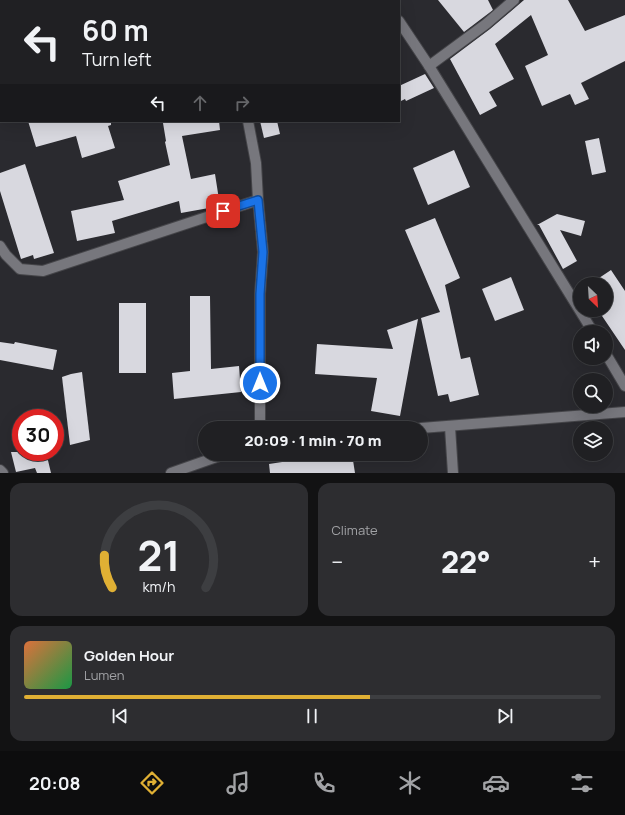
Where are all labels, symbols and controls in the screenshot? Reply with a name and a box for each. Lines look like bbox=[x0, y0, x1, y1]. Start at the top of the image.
text: 60 m bbox=[82, 11, 149, 49]
icon: left bbox=[16, 16, 68, 68]
text: Turn left bbox=[82, 47, 152, 71]
icon: left bbox=[147, 92, 169, 114]
icon: ahead bbox=[189, 92, 211, 114]
icon: right bbox=[231, 92, 253, 114]
pin bbox=[206, 194, 240, 228]
icon: arrive bbox=[212, 200, 234, 222]
north arrow bbox=[573, 277, 613, 317]
map controls bbox=[573, 277, 613, 461]
button: sound bbox=[573, 325, 613, 365]
position arrow bbox=[239, 362, 281, 404]
button: search bbox=[573, 373, 613, 413]
speed limit sign: 30 bbox=[12, 409, 64, 461]
button: layers bbox=[573, 421, 613, 461]
text: 20:09 · 1 min · 70 m bbox=[245, 430, 381, 451]
text: Climate bbox=[332, 521, 378, 539]
text: 21 bbox=[137, 526, 180, 582]
text: 22° bbox=[441, 541, 491, 582]
text: − bbox=[332, 547, 343, 577]
text: + bbox=[588, 547, 601, 577]
text: km/h bbox=[142, 576, 175, 595]
text: Golden Hour bbox=[84, 645, 174, 666]
text: Lumen bbox=[84, 666, 124, 684]
icon: previous bbox=[109, 705, 131, 727]
icon: pause bbox=[301, 705, 323, 727]
icon: next bbox=[494, 705, 516, 727]
icon: directions bbox=[138, 769, 166, 797]
icon: music bbox=[224, 769, 252, 797]
icon: phone bbox=[310, 769, 338, 797]
icon: climate bbox=[396, 769, 424, 797]
icon: car bbox=[482, 769, 510, 797]
icon: filters bbox=[568, 769, 596, 797]
text: 20:08 bbox=[29, 771, 81, 795]

